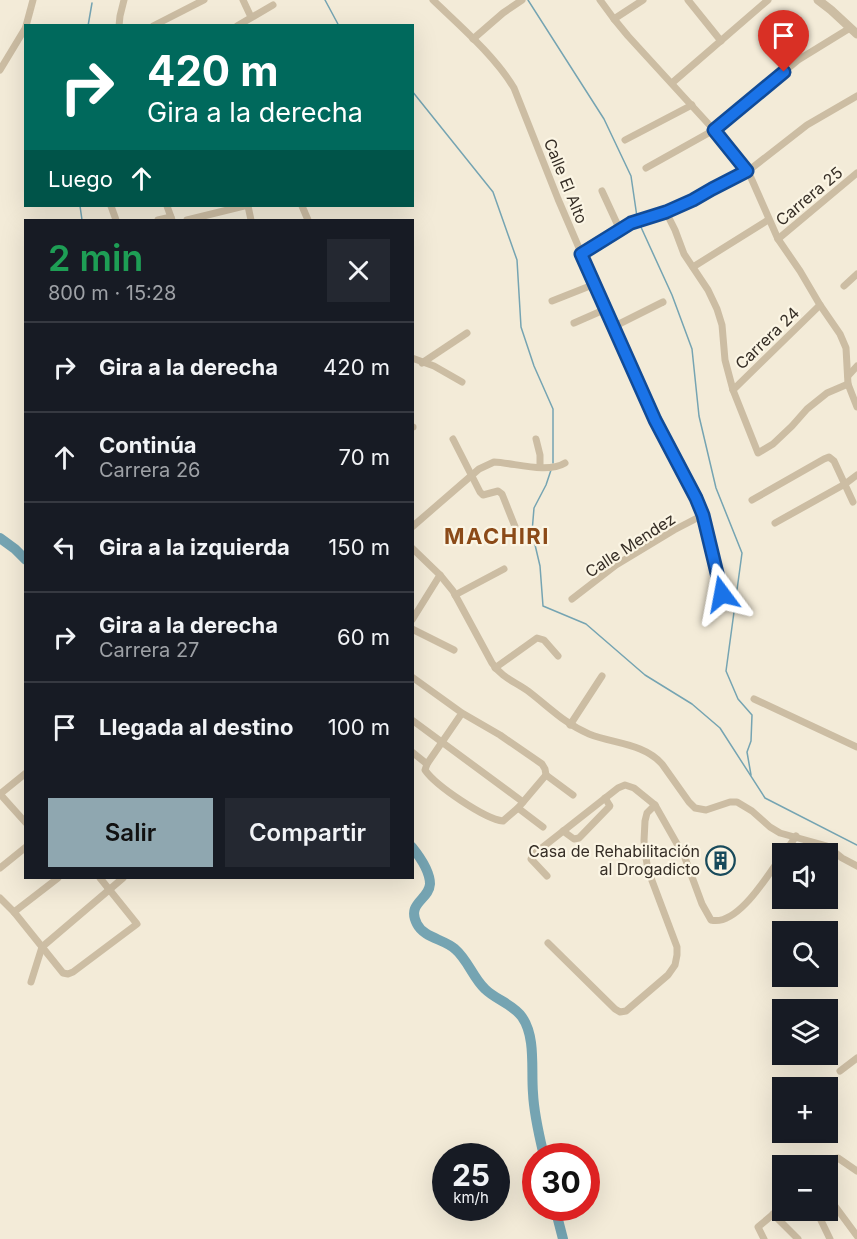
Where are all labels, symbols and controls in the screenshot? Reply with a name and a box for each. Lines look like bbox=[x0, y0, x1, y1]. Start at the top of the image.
pin bbox=[758, 10, 809, 72]
icon: arrive bbox=[767, 19, 800, 52]
text: 420 m bbox=[147, 45, 278, 96]
icon: right bbox=[48, 48, 126, 126]
text: Gira a la derecha bbox=[147, 96, 363, 129]
street label: Calle El Alto bbox=[540, 136, 592, 226]
icon: ahead bbox=[125, 162, 158, 195]
street label: Carrera 25 bbox=[772, 162, 846, 230]
text: Luego bbox=[48, 166, 113, 192]
text: 2 min bbox=[48, 236, 143, 280]
button: close bbox=[327, 239, 390, 302]
text: 800 m · 15:28 bbox=[48, 281, 176, 305]
street label: Carrera 24 bbox=[731, 303, 803, 373]
icon: right bbox=[48, 351, 81, 384]
text: Gira a la derecha bbox=[99, 354, 278, 380]
text: 420 m bbox=[323, 354, 390, 380]
text: Continúa bbox=[99, 432, 197, 458]
icon: ahead bbox=[48, 441, 81, 474]
text: 70 m bbox=[339, 444, 390, 470]
text: Carrera 26 bbox=[99, 458, 201, 482]
street label: Calle Mendez bbox=[581, 509, 679, 581]
district label: MACHIRI bbox=[444, 523, 550, 549]
icon: left bbox=[48, 531, 81, 564]
text: Gira a la izquierda bbox=[99, 534, 290, 560]
text: 150 m bbox=[328, 534, 390, 560]
position arrow bbox=[690, 562, 754, 626]
text: Gira a la derecha bbox=[99, 612, 278, 638]
icon: right bbox=[48, 621, 81, 654]
text: 60 m bbox=[337, 624, 390, 650]
text: Carrera 27 bbox=[99, 638, 199, 662]
icon: arrive bbox=[48, 711, 81, 744]
text: Llegada al destino bbox=[99, 714, 293, 740]
text: 100 m bbox=[328, 714, 390, 740]
button: Salir bbox=[48, 798, 213, 867]
button: Compartir bbox=[225, 798, 390, 867]
place label: Casa de Rehabilitación al Drogadicto bbox=[528, 841, 700, 879]
map controls bbox=[772, 843, 838, 1221]
button: sound bbox=[772, 843, 838, 909]
building icon: Casa de Rehabilitación al Drogadicto bbox=[705, 844, 737, 876]
button: search bbox=[772, 921, 838, 987]
button: layers bbox=[772, 999, 838, 1065]
button: + bbox=[772, 1077, 838, 1143]
speed limit sign: 30 bbox=[522, 1143, 600, 1221]
button: − bbox=[772, 1155, 838, 1221]
text: 25 bbox=[452, 1157, 490, 1193]
text: km/h bbox=[453, 1188, 489, 1207]

